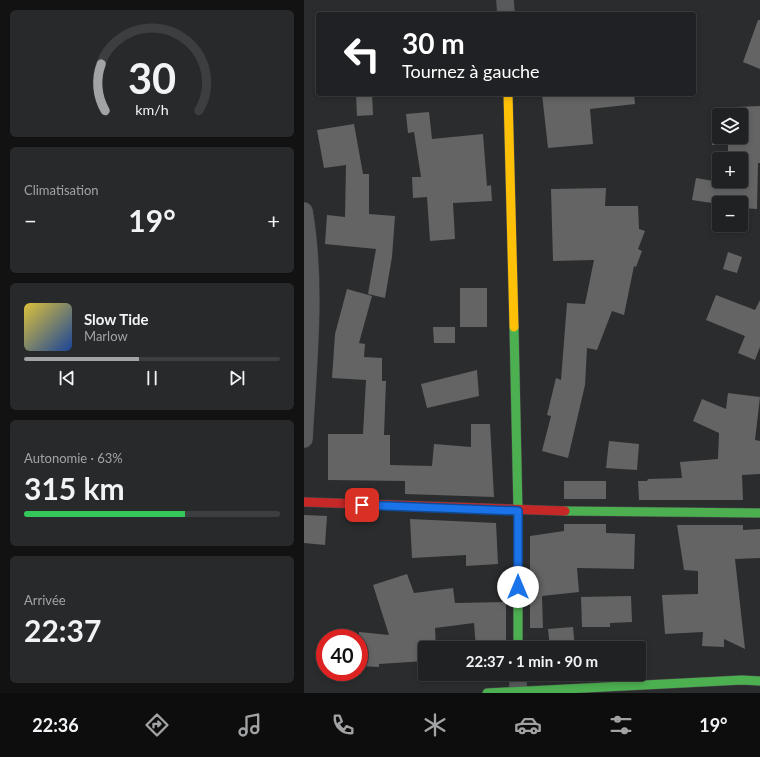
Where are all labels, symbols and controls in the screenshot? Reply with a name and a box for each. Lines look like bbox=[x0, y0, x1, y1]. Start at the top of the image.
text: 30 m bbox=[402, 26, 465, 60]
icon: left bbox=[336, 28, 388, 80]
text: 30 bbox=[128, 53, 176, 103]
text: Tournez à gauche bbox=[402, 60, 540, 82]
text: km/h bbox=[135, 101, 169, 118]
map controls bbox=[712, 108, 748, 232]
button: layers bbox=[712, 108, 748, 144]
button: + bbox=[712, 152, 748, 188]
text: Climatisation bbox=[24, 182, 99, 198]
button: − bbox=[712, 196, 748, 232]
text: 19° bbox=[128, 202, 176, 238]
text: − bbox=[24, 207, 37, 234]
text: + bbox=[267, 207, 280, 234]
text: Slow Tide bbox=[84, 310, 149, 328]
text: Marlow bbox=[84, 328, 128, 344]
icon: previous bbox=[56, 367, 78, 389]
icon: pause bbox=[141, 367, 163, 389]
icon: next bbox=[226, 367, 248, 389]
text: Autonomie · 63% bbox=[24, 450, 123, 466]
text: 315 km bbox=[24, 470, 125, 506]
pin bbox=[345, 488, 379, 522]
icon: arrive bbox=[351, 494, 373, 516]
position arrow bbox=[497, 566, 539, 608]
text: Arrivée bbox=[24, 592, 66, 608]
text: 22:37 bbox=[24, 612, 101, 648]
speed limit sign: 40 bbox=[316, 629, 368, 681]
text: 22:37 · 1 min · 90 m bbox=[466, 652, 598, 670]
icon: directions bbox=[143, 711, 171, 739]
icon: music bbox=[236, 711, 264, 739]
icon: phone bbox=[329, 711, 357, 739]
icon: climate bbox=[421, 711, 449, 739]
icon: car bbox=[514, 711, 542, 739]
icon: filters bbox=[607, 711, 635, 739]
text: 22:36 bbox=[32, 714, 79, 736]
text: 19° bbox=[699, 714, 728, 736]

